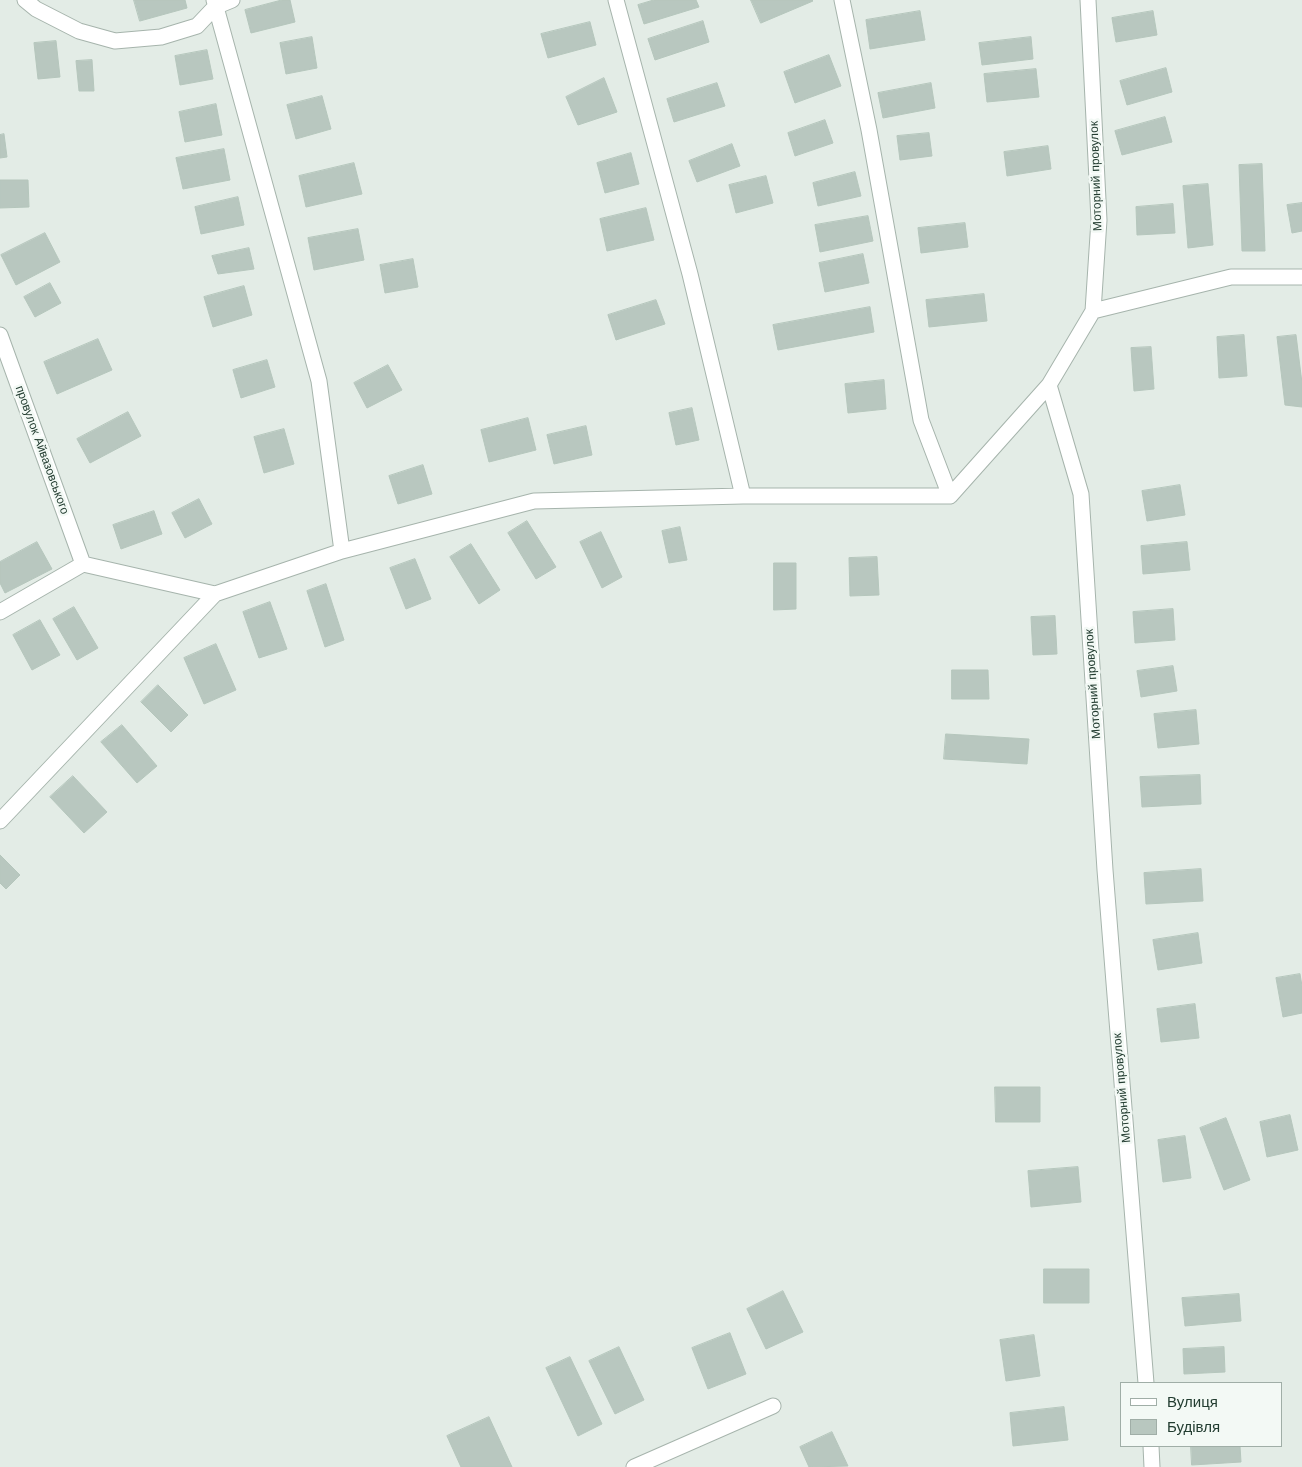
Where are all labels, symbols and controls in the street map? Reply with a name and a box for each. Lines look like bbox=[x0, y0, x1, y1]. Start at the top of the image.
street label: Моторний провулок bbox=[1087, 121, 1105, 231]
street label: провулок Айвазовського bbox=[12, 384, 72, 516]
street label: Моторний провулок bbox=[1082, 629, 1104, 739]
street label: Моторний провулок bbox=[1110, 1033, 1134, 1143]
legend bbox=[1120, 1382, 1282, 1447]
text: Вулиця bbox=[1167, 1393, 1218, 1411]
text: Будівля bbox=[1167, 1418, 1220, 1436]

